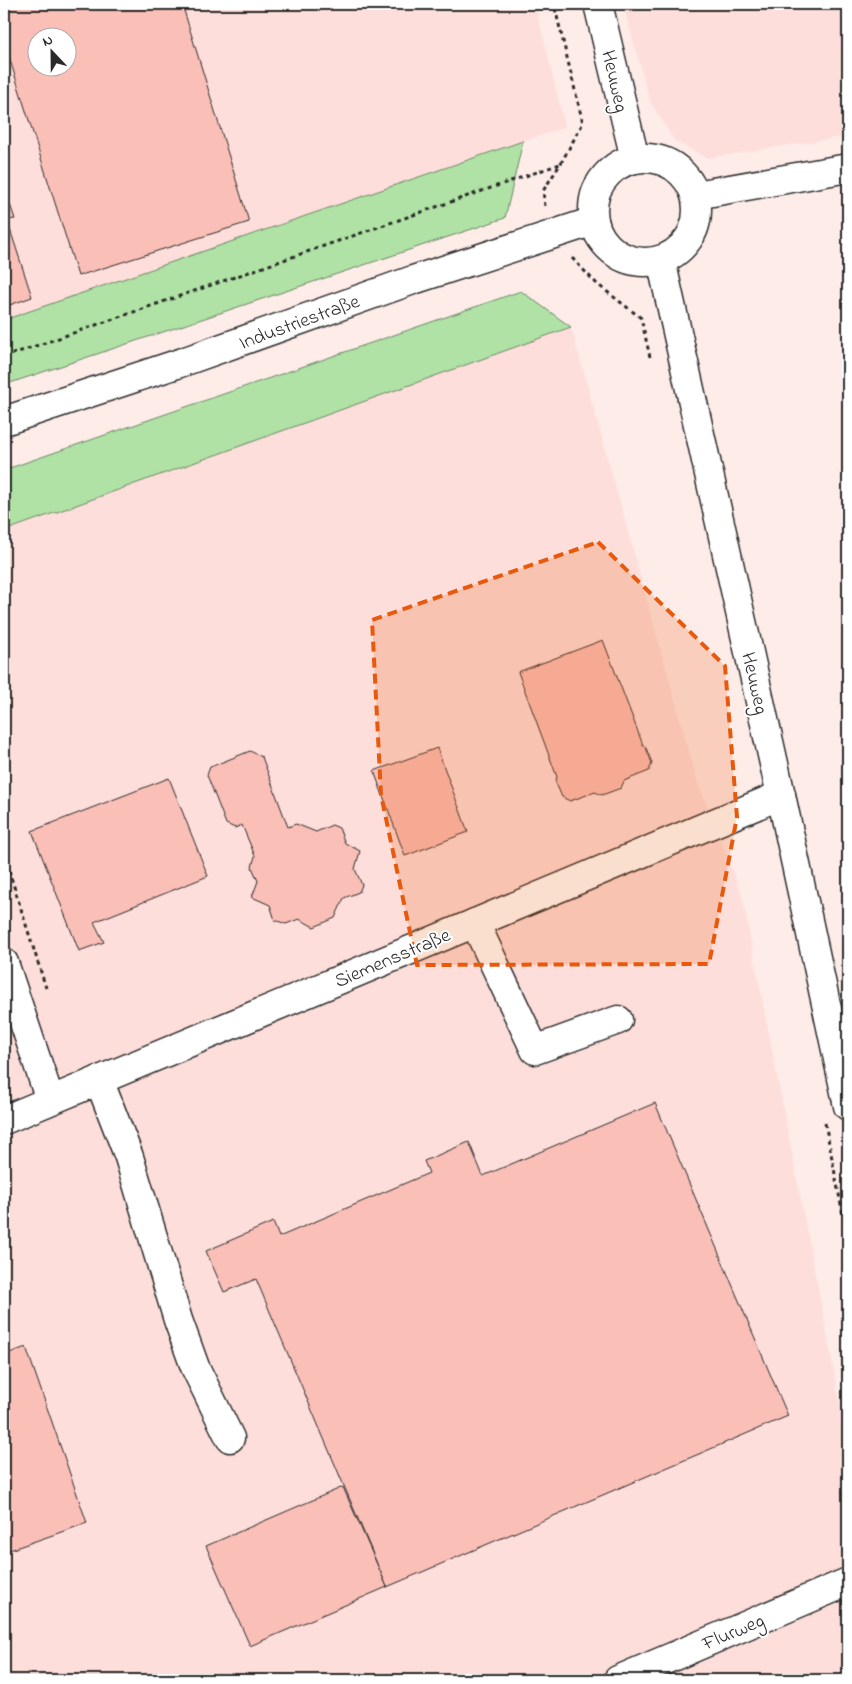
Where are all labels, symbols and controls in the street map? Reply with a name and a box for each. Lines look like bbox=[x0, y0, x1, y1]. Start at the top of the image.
north arrow bbox=[28, 28, 78, 78]
text: N bbox=[39, 30, 56, 53]
street label: Heuweg bbox=[591, 48, 635, 116]
street label: Industriestraße bbox=[236, 288, 364, 359]
street label: Heuweg bbox=[731, 650, 775, 718]
street label: Siemensstraße bbox=[331, 922, 455, 997]
street label: Flurweg bbox=[697, 1607, 770, 1661]

